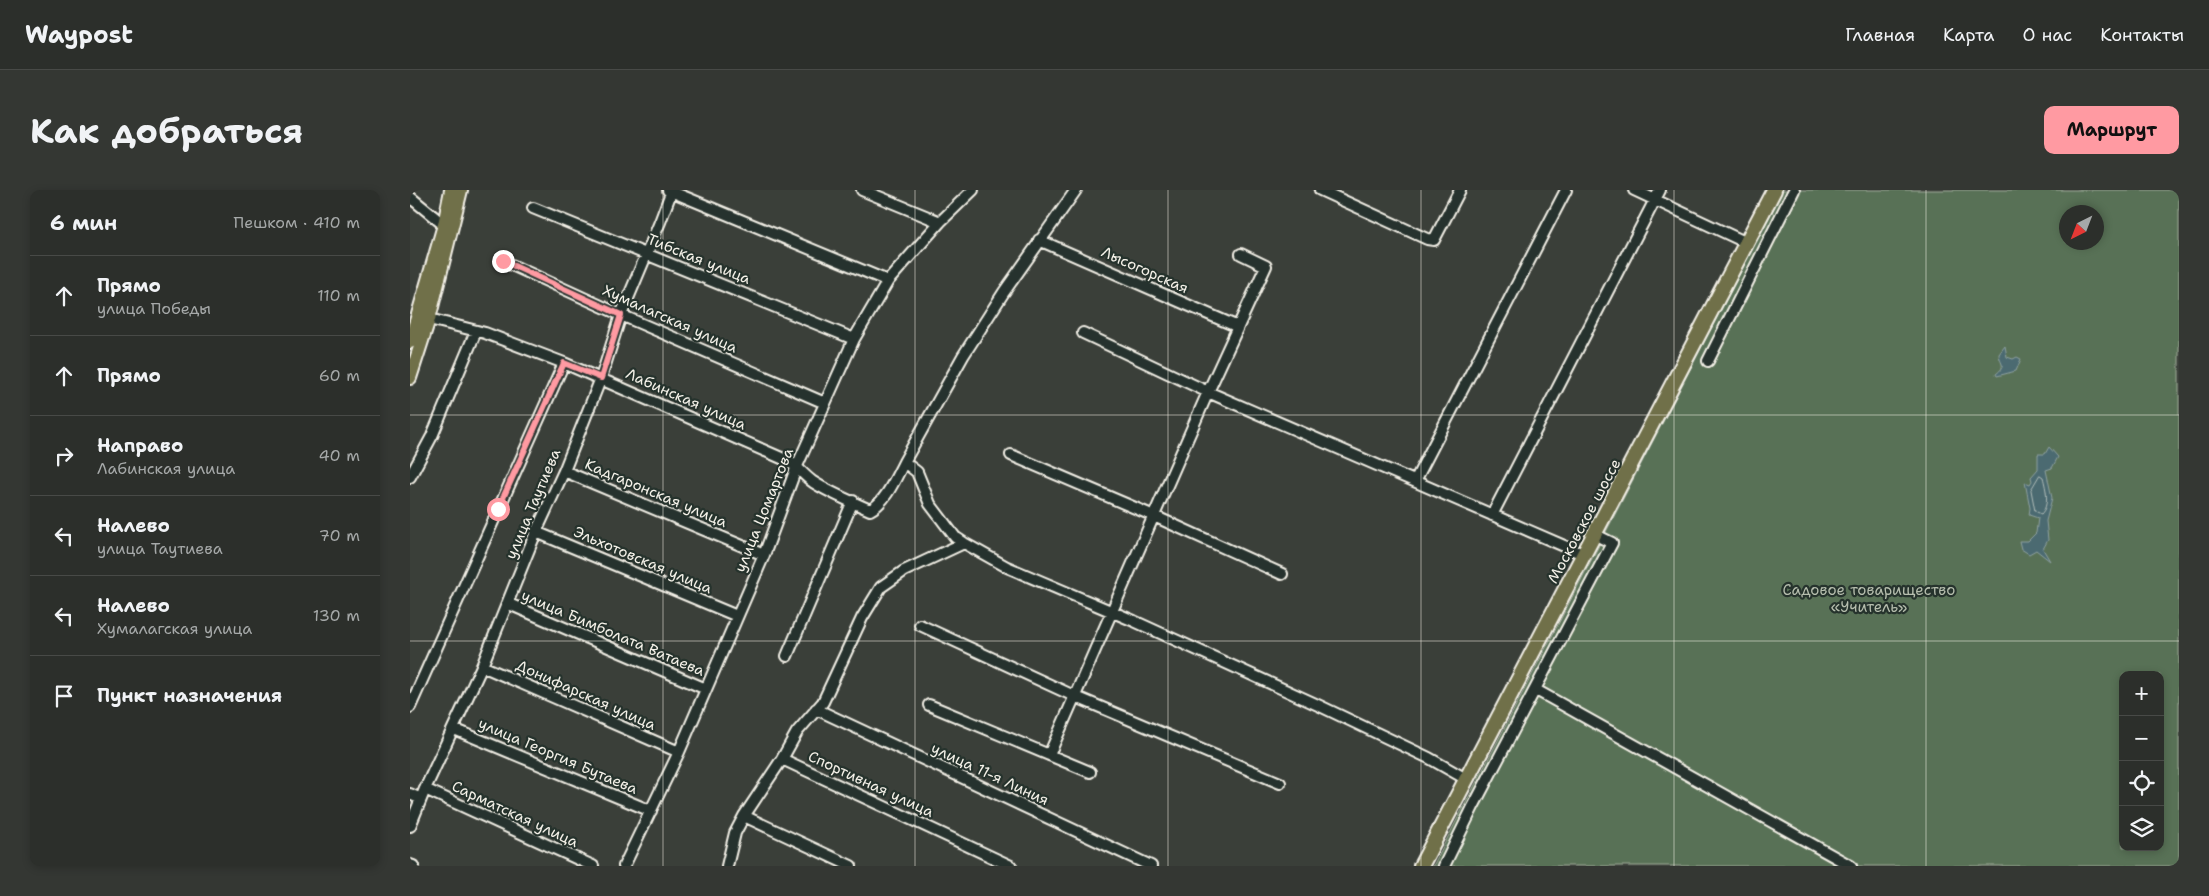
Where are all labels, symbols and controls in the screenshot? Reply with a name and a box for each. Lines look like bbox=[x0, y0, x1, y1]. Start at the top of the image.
text: Waypost bbox=[25, 19, 133, 51]
text: Главная bbox=[1845, 23, 1915, 47]
text: Карта bbox=[1943, 23, 1995, 47]
text: О нас bbox=[2023, 23, 2072, 47]
text: Контакты bbox=[2100, 23, 2184, 47]
button: Маршрут bbox=[2044, 106, 2179, 154]
text: Как добраться bbox=[30, 107, 303, 154]
north arrow bbox=[2059, 205, 2104, 250]
text: 6 мин bbox=[50, 209, 117, 237]
text: Пешком · 410 m bbox=[234, 212, 360, 233]
street label: Тибская улица bbox=[644, 229, 754, 289]
street label: Лысогорская bbox=[1098, 242, 1192, 298]
route end bbox=[492, 250, 515, 273]
text: Прямо bbox=[97, 273, 161, 298]
street label: Хумалагская улица bbox=[599, 280, 741, 358]
icon: ahead bbox=[50, 282, 78, 310]
text: 110 m bbox=[317, 285, 360, 306]
text: улица Победы bbox=[97, 298, 211, 319]
icon: ahead bbox=[50, 362, 78, 390]
text: Прямо bbox=[97, 363, 161, 388]
street label: Лабинская улица bbox=[623, 363, 750, 435]
text: 60 m bbox=[319, 365, 360, 386]
text: Направо bbox=[97, 433, 183, 458]
icon: right bbox=[50, 442, 78, 470]
street label: улица Цомартова bbox=[730, 444, 798, 575]
text: 40 m bbox=[318, 445, 360, 466]
street label: улица Таутиева bbox=[501, 445, 565, 562]
street label: Кадгаронская улица bbox=[582, 454, 731, 532]
street label: Московское шоссе bbox=[1543, 455, 1625, 587]
text: Лабинская улица bbox=[97, 458, 235, 479]
route start bbox=[487, 498, 510, 521]
text: Налево bbox=[97, 513, 170, 538]
icon: left bbox=[50, 522, 78, 550]
street label: Эльхотовская улица bbox=[571, 522, 716, 598]
text: 70 m bbox=[319, 525, 360, 546]
text: улица Таутиева bbox=[97, 538, 223, 559]
park label: Садовое товарищество «Учитель» bbox=[1783, 580, 1955, 617]
street label: улица Бимболата Ватаева bbox=[518, 585, 708, 681]
text: Налево bbox=[97, 593, 170, 618]
icon: left bbox=[50, 602, 78, 630]
text: 130 m bbox=[313, 605, 360, 626]
text: Хумалагская улица bbox=[97, 618, 252, 639]
street label: Донифарская улица bbox=[513, 655, 660, 735]
map controls bbox=[2119, 671, 2164, 851]
button: + bbox=[2119, 671, 2164, 716]
icon: arrive bbox=[50, 682, 78, 710]
text: Пункт назначения bbox=[97, 683, 282, 708]
street label: улица Георгия Бутаева bbox=[475, 713, 641, 799]
button: − bbox=[2119, 716, 2164, 761]
street label: улица 11-я Линия bbox=[928, 738, 1052, 810]
street label: Спортивная улица bbox=[805, 746, 938, 822]
button: locate bbox=[2119, 761, 2164, 806]
street label: Сарматская улица bbox=[449, 776, 582, 852]
button: layers bbox=[2119, 806, 2164, 851]

